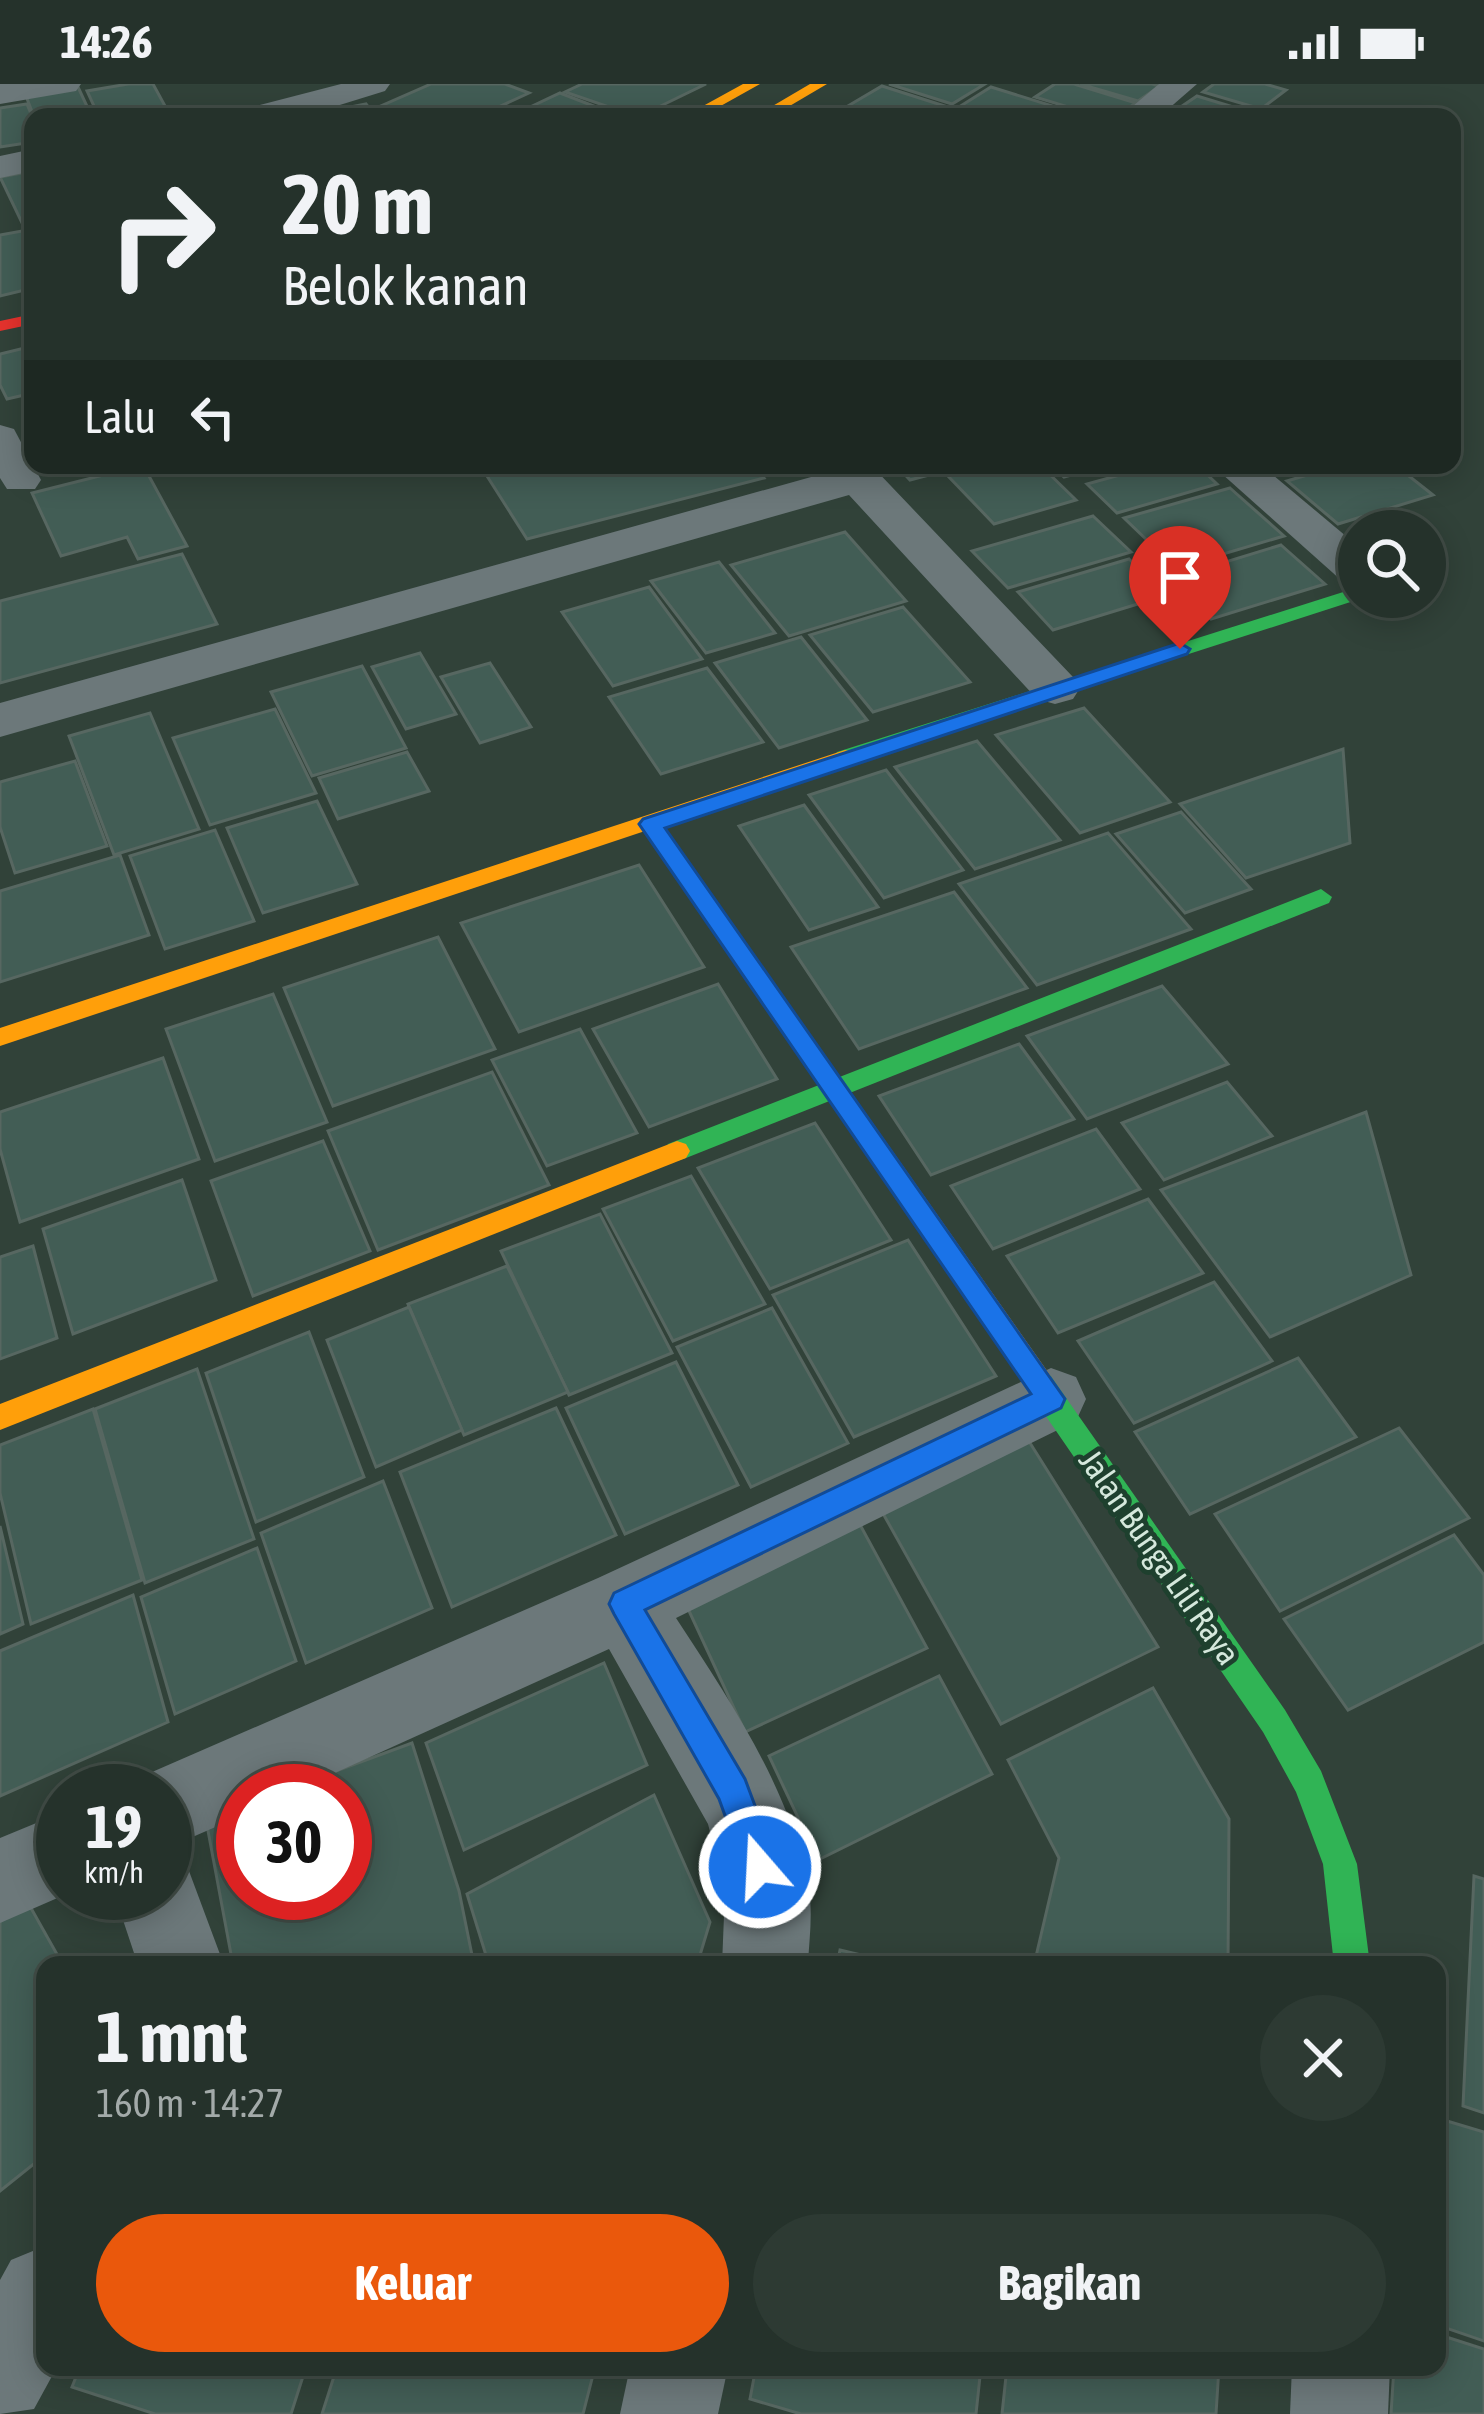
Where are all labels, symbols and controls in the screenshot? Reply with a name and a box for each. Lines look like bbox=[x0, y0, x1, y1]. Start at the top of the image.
text: 14:26 bbox=[60, 16, 153, 68]
icon: right bbox=[84, 156, 240, 312]
text: 20 m bbox=[282, 156, 433, 252]
text: Belok kanan bbox=[282, 255, 529, 316]
icon: left bbox=[180, 384, 246, 450]
text: Lalu bbox=[84, 391, 156, 443]
map controls bbox=[1338, 510, 1446, 618]
button: search bbox=[1338, 510, 1446, 618]
pin bbox=[1129, 526, 1231, 649]
icon: arrive bbox=[1147, 544, 1213, 610]
street label: Jalan Bunga Lili Raya bbox=[1072, 1442, 1248, 1672]
speed limit sign: 30 bbox=[216, 1764, 372, 1920]
text: 19 bbox=[86, 1792, 142, 1861]
position arrow bbox=[697, 1804, 823, 1930]
text: km/h bbox=[84, 1855, 144, 1889]
text: 1 mnt bbox=[96, 1995, 247, 2077]
button: close bbox=[1260, 1995, 1386, 2121]
text: 160 m · 14:27 bbox=[96, 2081, 284, 2125]
button: Keluar bbox=[96, 2214, 729, 2352]
button: Bagikan bbox=[753, 2214, 1386, 2352]

